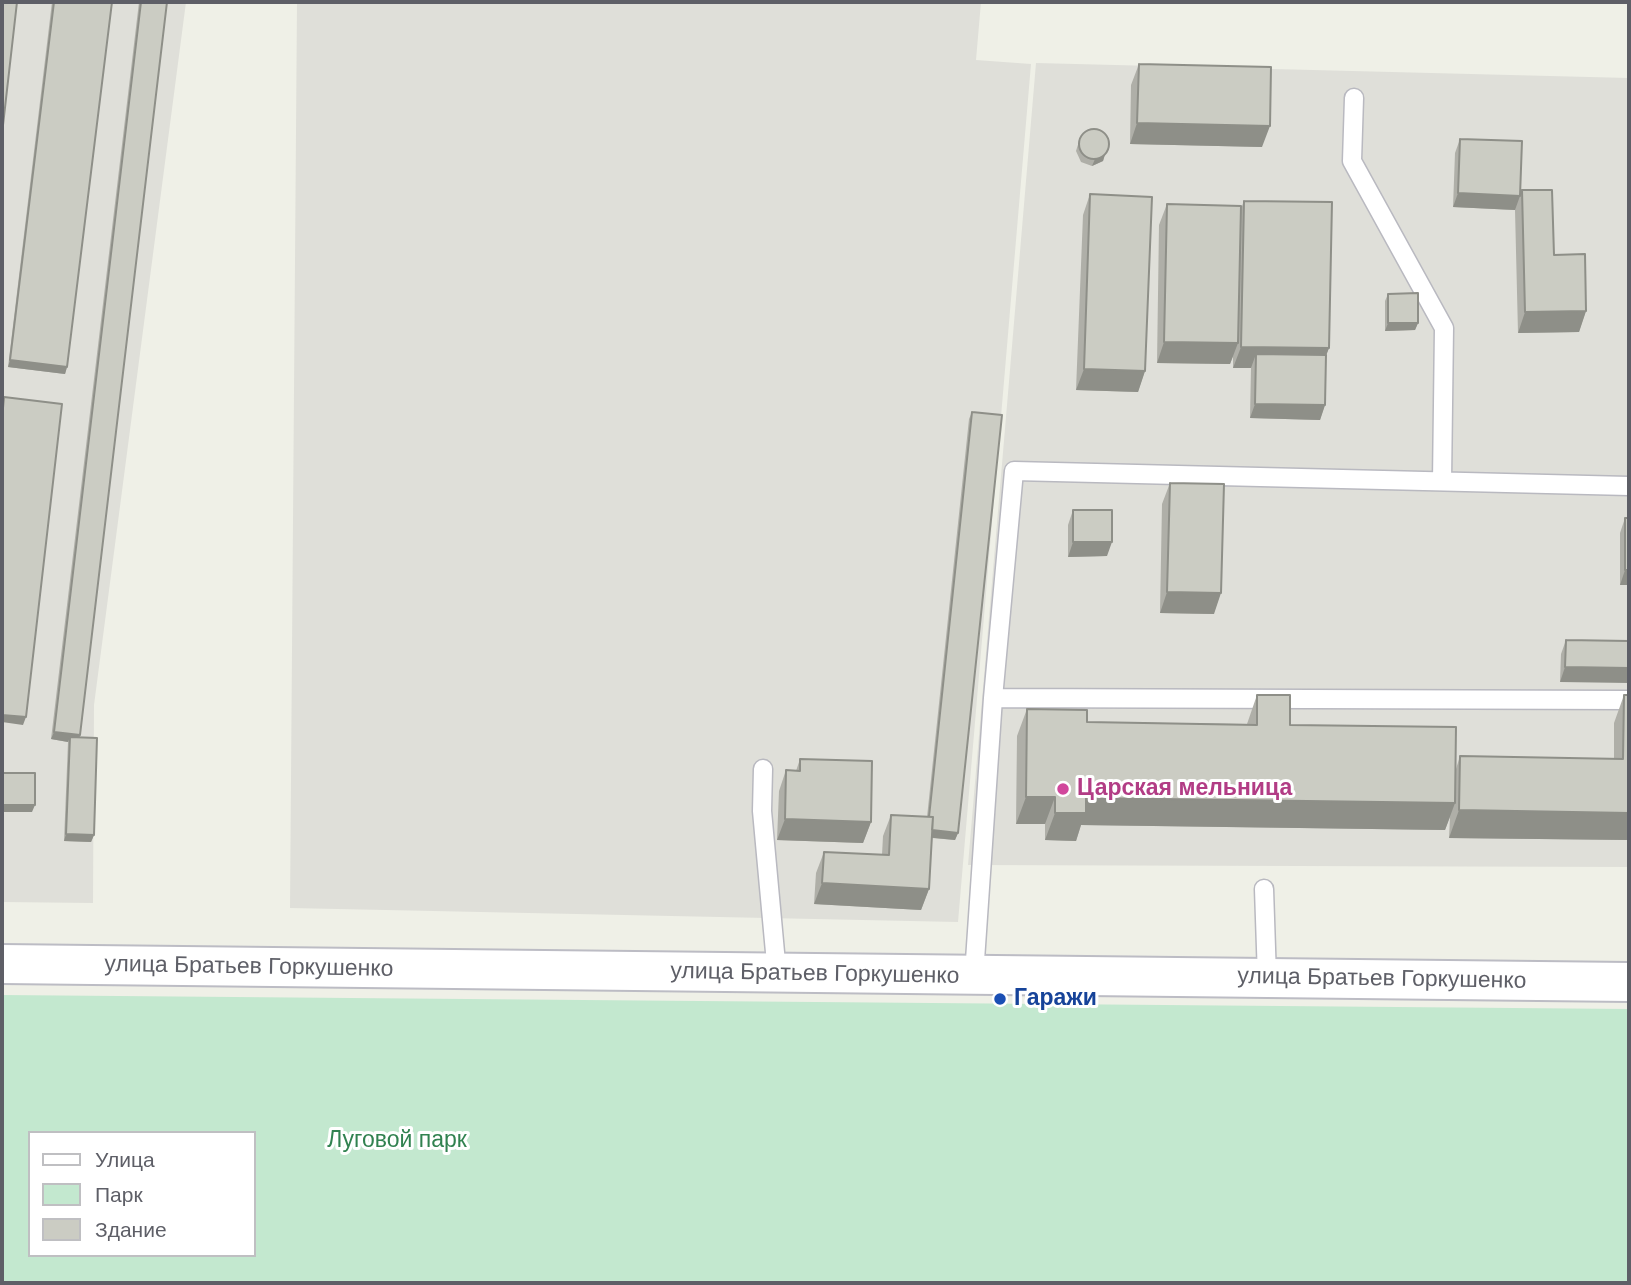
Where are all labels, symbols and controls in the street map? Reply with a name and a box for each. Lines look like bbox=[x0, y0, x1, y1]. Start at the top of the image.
place label: Царская мельница bbox=[1077, 775, 1292, 803]
marker: Царская мельница bbox=[1055, 781, 1071, 797]
street label: улица Братьев Горкушенко bbox=[104, 951, 394, 983]
street label: улица Братьев Горкушенко bbox=[670, 958, 960, 990]
street label: улица Братьев Горкушенко bbox=[1237, 963, 1527, 995]
place label: Гаражи bbox=[1014, 985, 1097, 1013]
marker: Гаражи bbox=[992, 991, 1008, 1007]
park label: Луговой парк bbox=[327, 1127, 467, 1155]
legend bbox=[28, 1131, 256, 1257]
text: Улица bbox=[95, 1148, 155, 1171]
text: Парк bbox=[95, 1183, 143, 1206]
text: Здание bbox=[95, 1218, 167, 1241]

